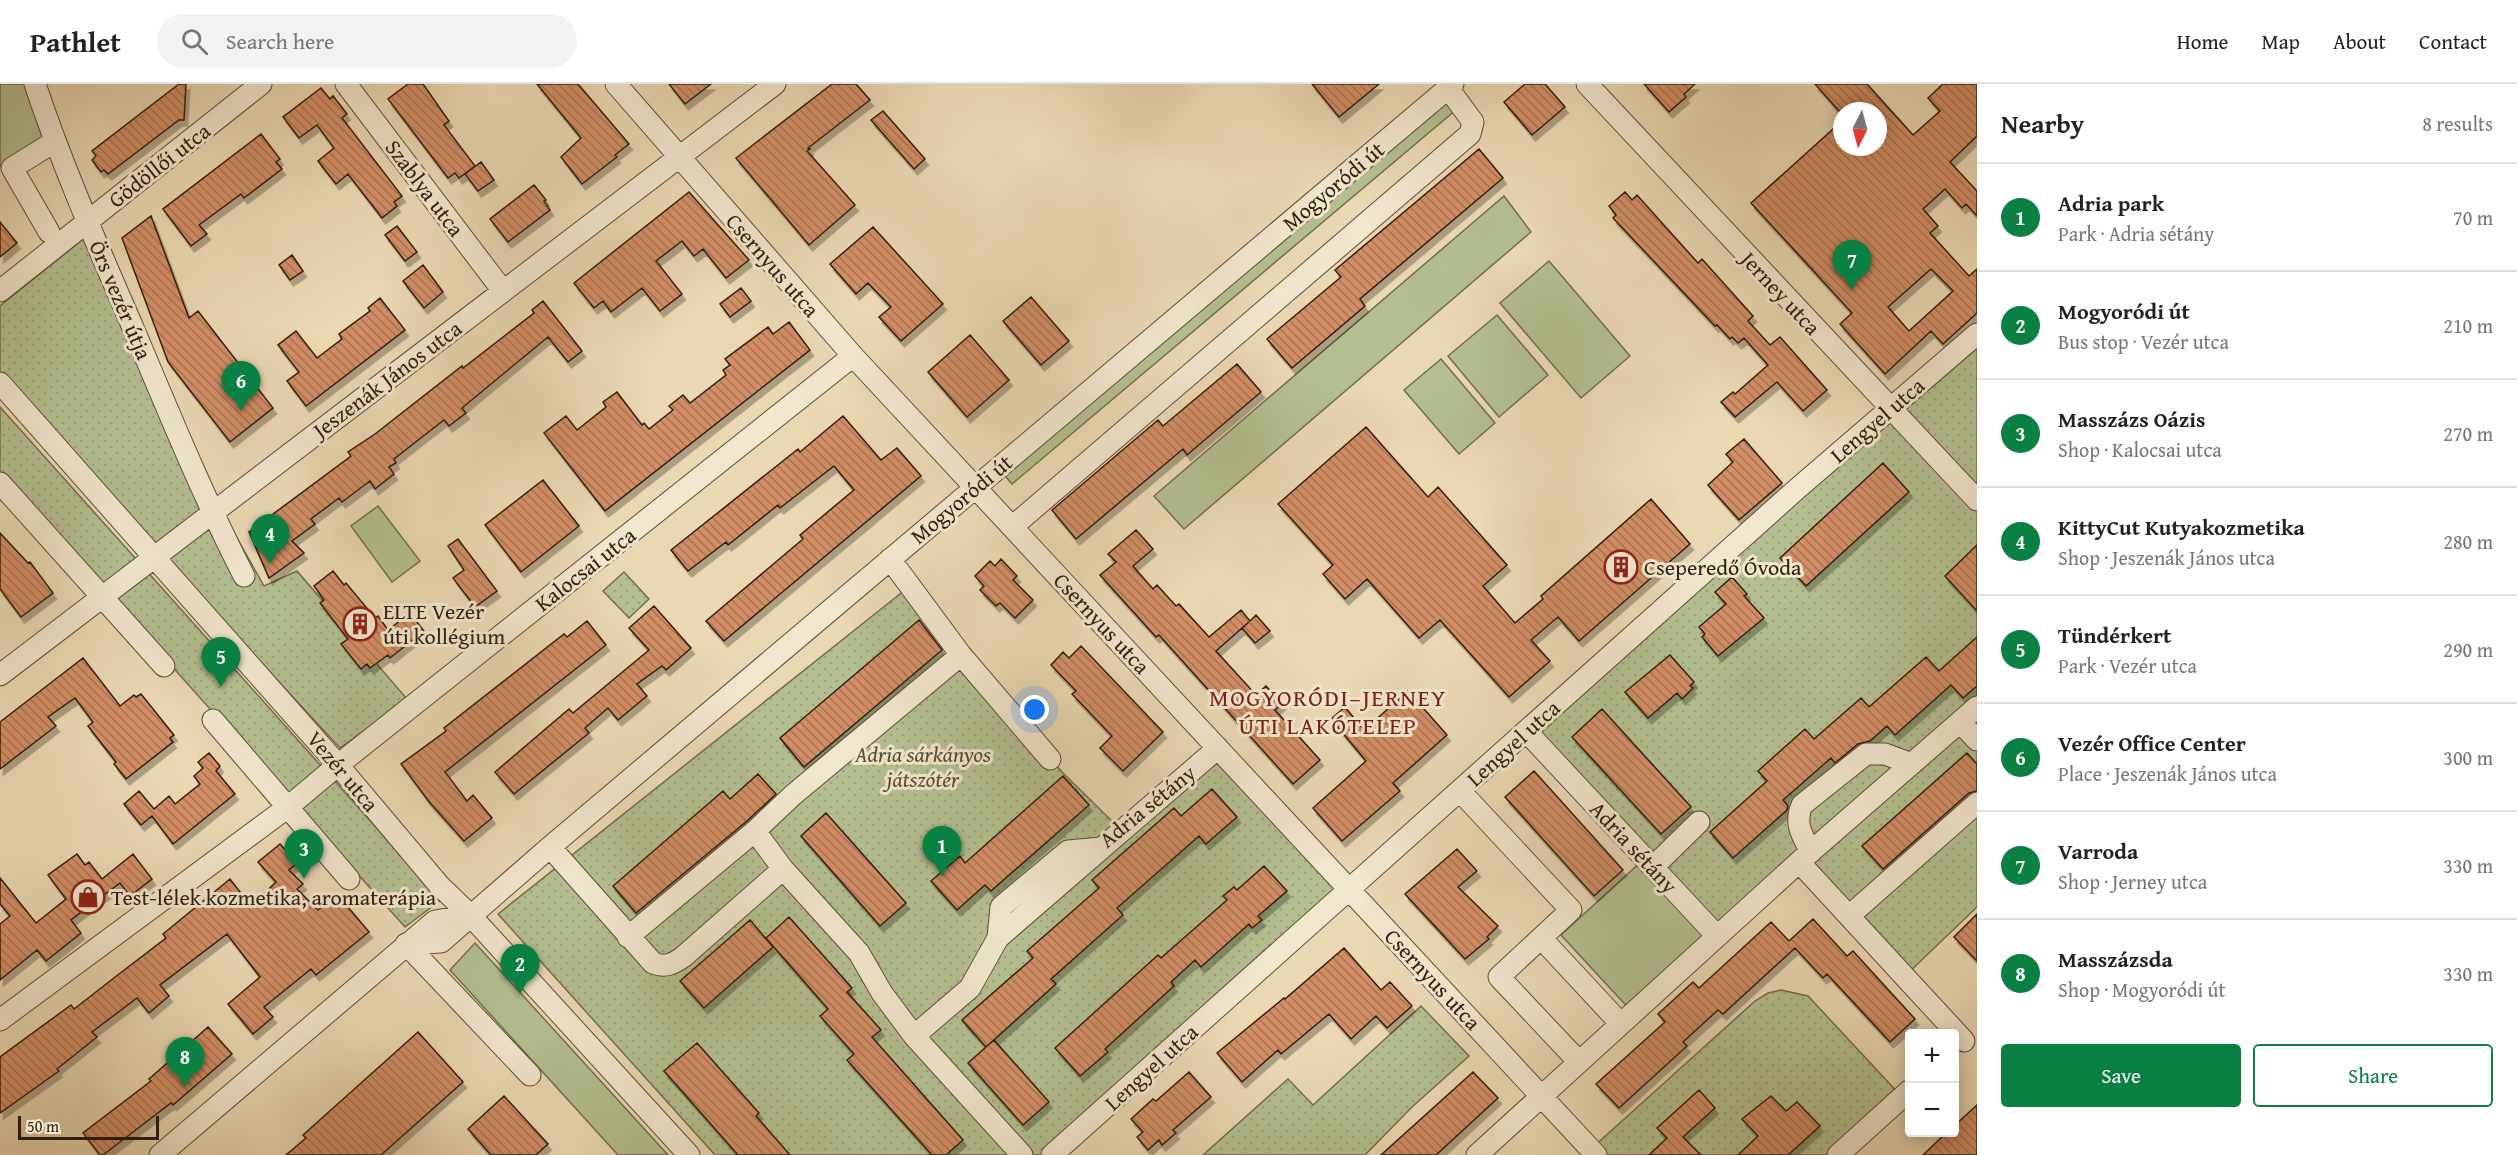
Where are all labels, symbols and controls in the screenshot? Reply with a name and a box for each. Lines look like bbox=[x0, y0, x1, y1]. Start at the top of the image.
search box bbox=[157, 14, 577, 68]
text: Pathlet bbox=[30, 21, 121, 62]
icon: search bbox=[178, 25, 211, 58]
text: Search here bbox=[226, 25, 334, 57]
text: Home bbox=[2177, 26, 2228, 57]
text: Map bbox=[2261, 26, 2300, 57]
text: About bbox=[2333, 26, 2386, 57]
text: Contact bbox=[2419, 26, 2487, 57]
north arrow bbox=[1833, 102, 1887, 156]
text: Nearby bbox=[2001, 104, 2084, 143]
text: 8 results bbox=[2422, 109, 2493, 138]
street label: Gödöllői utca bbox=[101, 115, 217, 215]
street label: Szablya utca bbox=[378, 133, 472, 244]
street label: Mogyoródi út bbox=[1275, 134, 1391, 238]
text: Adria park bbox=[2058, 187, 2164, 219]
text: 1 bbox=[2015, 203, 2026, 232]
text: 70 m bbox=[2453, 203, 2493, 232]
street label: Csernyus utca bbox=[719, 206, 828, 325]
text: Park · Adria sétány bbox=[2058, 219, 2214, 248]
street label: Örs vezér útja bbox=[82, 235, 161, 365]
pin: 7 bbox=[1832, 240, 1872, 290]
street label: Jerney utca bbox=[1732, 242, 1829, 343]
text: Mogyoródi út bbox=[2058, 295, 2190, 327]
text: 2 bbox=[2015, 311, 2026, 340]
text: 210 m bbox=[2443, 311, 2493, 340]
street label: Jeszenák János utca bbox=[303, 312, 469, 447]
text: Bus stop · Vezér utca bbox=[2058, 327, 2229, 356]
pin: 6 bbox=[222, 362, 260, 411]
street label: Lengyel utca bbox=[1823, 369, 1932, 470]
text: Masszázs Oázis bbox=[2058, 403, 2206, 435]
text: 3 bbox=[2015, 419, 2026, 448]
text: 270 m bbox=[2443, 419, 2493, 448]
text: Shop · Kalocsai utca bbox=[2058, 435, 2222, 464]
street label: Mogyoródi út bbox=[903, 447, 1019, 551]
text: KittyCut Kutyakozmetika bbox=[2058, 511, 2305, 543]
pin: 4 bbox=[250, 514, 290, 564]
street label: Kalocsai utca bbox=[528, 519, 643, 619]
text: 4 bbox=[2015, 527, 2026, 556]
text: 280 m bbox=[2443, 527, 2493, 556]
text: Shop · Jeszenák János utca bbox=[2058, 543, 2275, 572]
building icon: Cseperedő Óvoda bbox=[1603, 549, 1639, 585]
place label: Cseperedő Óvoda bbox=[1644, 551, 1802, 583]
street label: Csernyus utca bbox=[1046, 565, 1158, 681]
place label: ELTE Vezér úti kollégium bbox=[383, 595, 505, 652]
building icon: ELTE Vezér úti kollégium bbox=[342, 606, 378, 642]
text: Tündérkert bbox=[2058, 619, 2171, 651]
text: 5 bbox=[2015, 635, 2026, 664]
text: 290 m bbox=[2443, 635, 2493, 664]
pin: 5 bbox=[202, 638, 240, 687]
text: Park · Vezér utca bbox=[2058, 651, 2197, 680]
district label: MOGYORÓDI–JERNEY ÚTI LAKÓTELEP bbox=[1209, 680, 1447, 743]
street label: Lengyel utca bbox=[1459, 692, 1567, 794]
your location bbox=[1020, 695, 1049, 724]
street label: Vezér utca bbox=[300, 724, 387, 819]
text: Vezér Office Center bbox=[2058, 727, 2246, 759]
park label: Adria sárkányos játszótér bbox=[854, 738, 991, 795]
text: 6 bbox=[2015, 743, 2026, 772]
text: 300 m bbox=[2443, 743, 2493, 772]
street label: Adria sétány bbox=[1092, 757, 1202, 855]
text: Place · Jeszenák János utca bbox=[2058, 759, 2277, 788]
street label: Adria sétány bbox=[1583, 794, 1685, 900]
pin: 1 bbox=[922, 826, 962, 876]
pin: 3 bbox=[284, 830, 324, 879]
text: Varroda bbox=[2058, 835, 2138, 867]
text: 7 bbox=[2015, 851, 2026, 880]
text: 330 m bbox=[2443, 851, 2493, 880]
text: Shop · Jerney utca bbox=[2058, 867, 2207, 896]
shop icon: Test-lélek kozmetika, aromaterápia bbox=[70, 879, 106, 915]
place label: Test-lélek kozmetika, aromaterápia bbox=[111, 881, 437, 913]
street label: Csernyus utca bbox=[1377, 921, 1489, 1037]
text: Masszázsda bbox=[2058, 943, 2173, 975]
pin: 2 bbox=[500, 944, 540, 994]
text: 8 bbox=[2015, 959, 2026, 988]
text: 330 m bbox=[2443, 959, 2493, 988]
text: Shop · Mogyoródi út bbox=[2058, 975, 2225, 1004]
street label: Lengyel utca bbox=[1097, 1016, 1205, 1118]
map controls bbox=[1905, 1029, 1959, 1137]
button: + bbox=[1905, 1029, 1959, 1083]
pin: 8 bbox=[166, 1038, 204, 1087]
button: Save bbox=[2001, 1044, 2241, 1107]
button: Share bbox=[2253, 1044, 2493, 1107]
button: − bbox=[1905, 1083, 1959, 1137]
scale bar bbox=[18, 1113, 159, 1140]
text: 50 m bbox=[27, 1114, 59, 1138]

